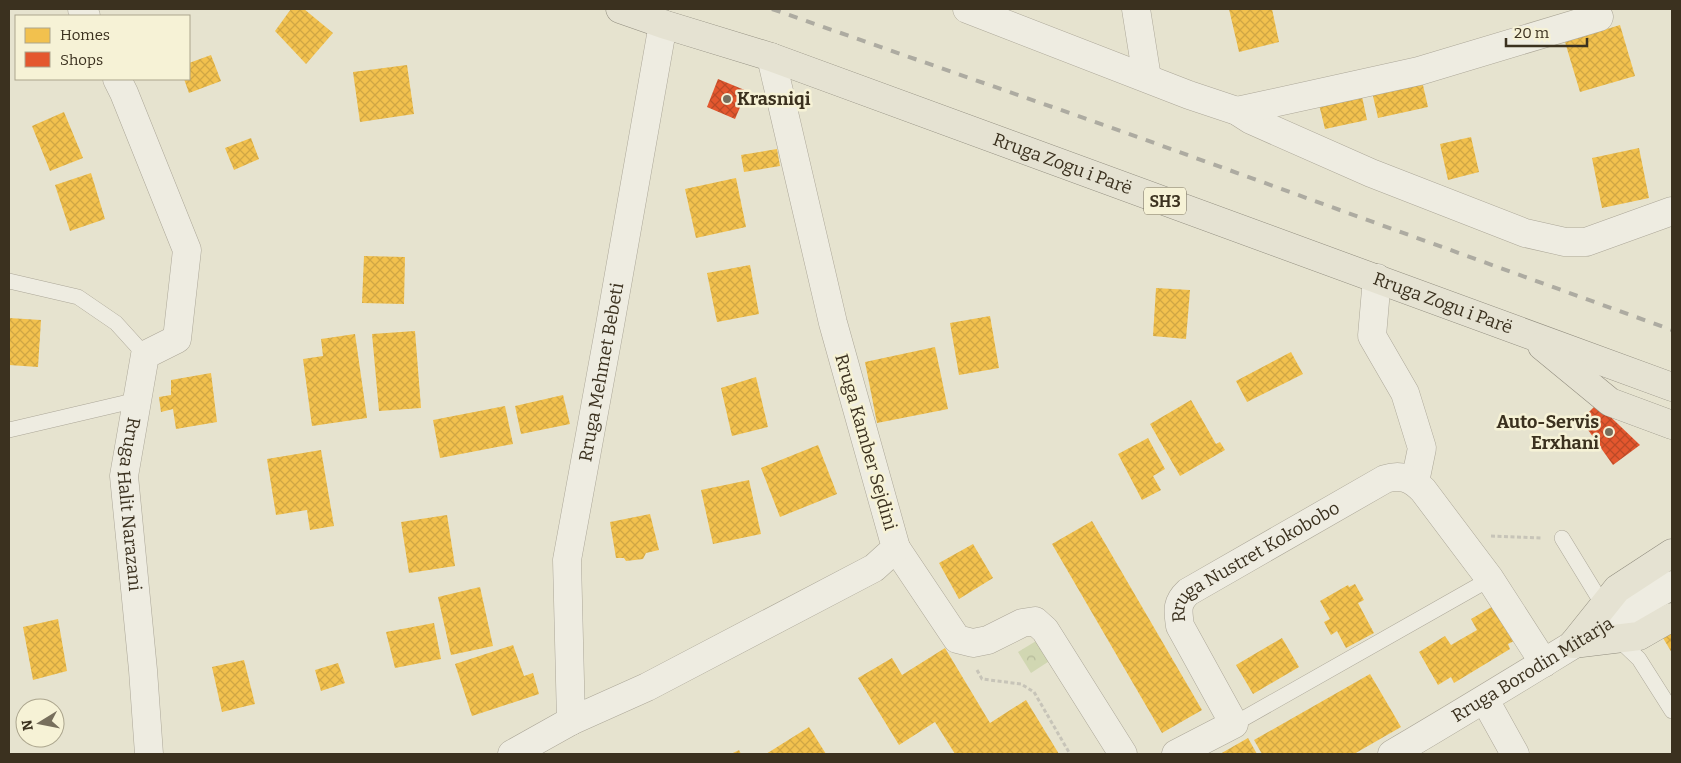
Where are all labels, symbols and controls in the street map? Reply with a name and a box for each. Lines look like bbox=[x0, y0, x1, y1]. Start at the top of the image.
legend bbox=[15, 15, 190, 80]
scale bar bbox=[1506, 15, 1587, 47]
text: 20 m bbox=[1514, 24, 1550, 42]
text: Homes bbox=[60, 26, 110, 44]
text: Shops bbox=[60, 51, 103, 69]
place label: Krasniqi bbox=[737, 88, 811, 110]
marker: Krasniqi bbox=[721, 93, 733, 105]
street label: Rruga Zogu i Parë bbox=[990, 128, 1135, 199]
road number: SH3 bbox=[1144, 188, 1186, 215]
street label: Rruga Zogu i Parë bbox=[1370, 268, 1516, 339]
street label: Rruga Mehmet Bebeti bbox=[574, 281, 628, 463]
street label: Rruga Kamber Sejdini bbox=[830, 351, 902, 533]
place label: Auto-Servis Erxhani bbox=[1496, 411, 1599, 454]
street label: Rruga Halit Narazani bbox=[113, 416, 146, 592]
marker: Auto-Servis Erxhani bbox=[1603, 426, 1615, 438]
street label: Rruga Nustret Kokobobo bbox=[1167, 496, 1343, 623]
street label: Rruga Borodin Mitarja bbox=[1448, 612, 1617, 727]
north arrow bbox=[15, 698, 65, 748]
text: N bbox=[18, 718, 37, 732]

